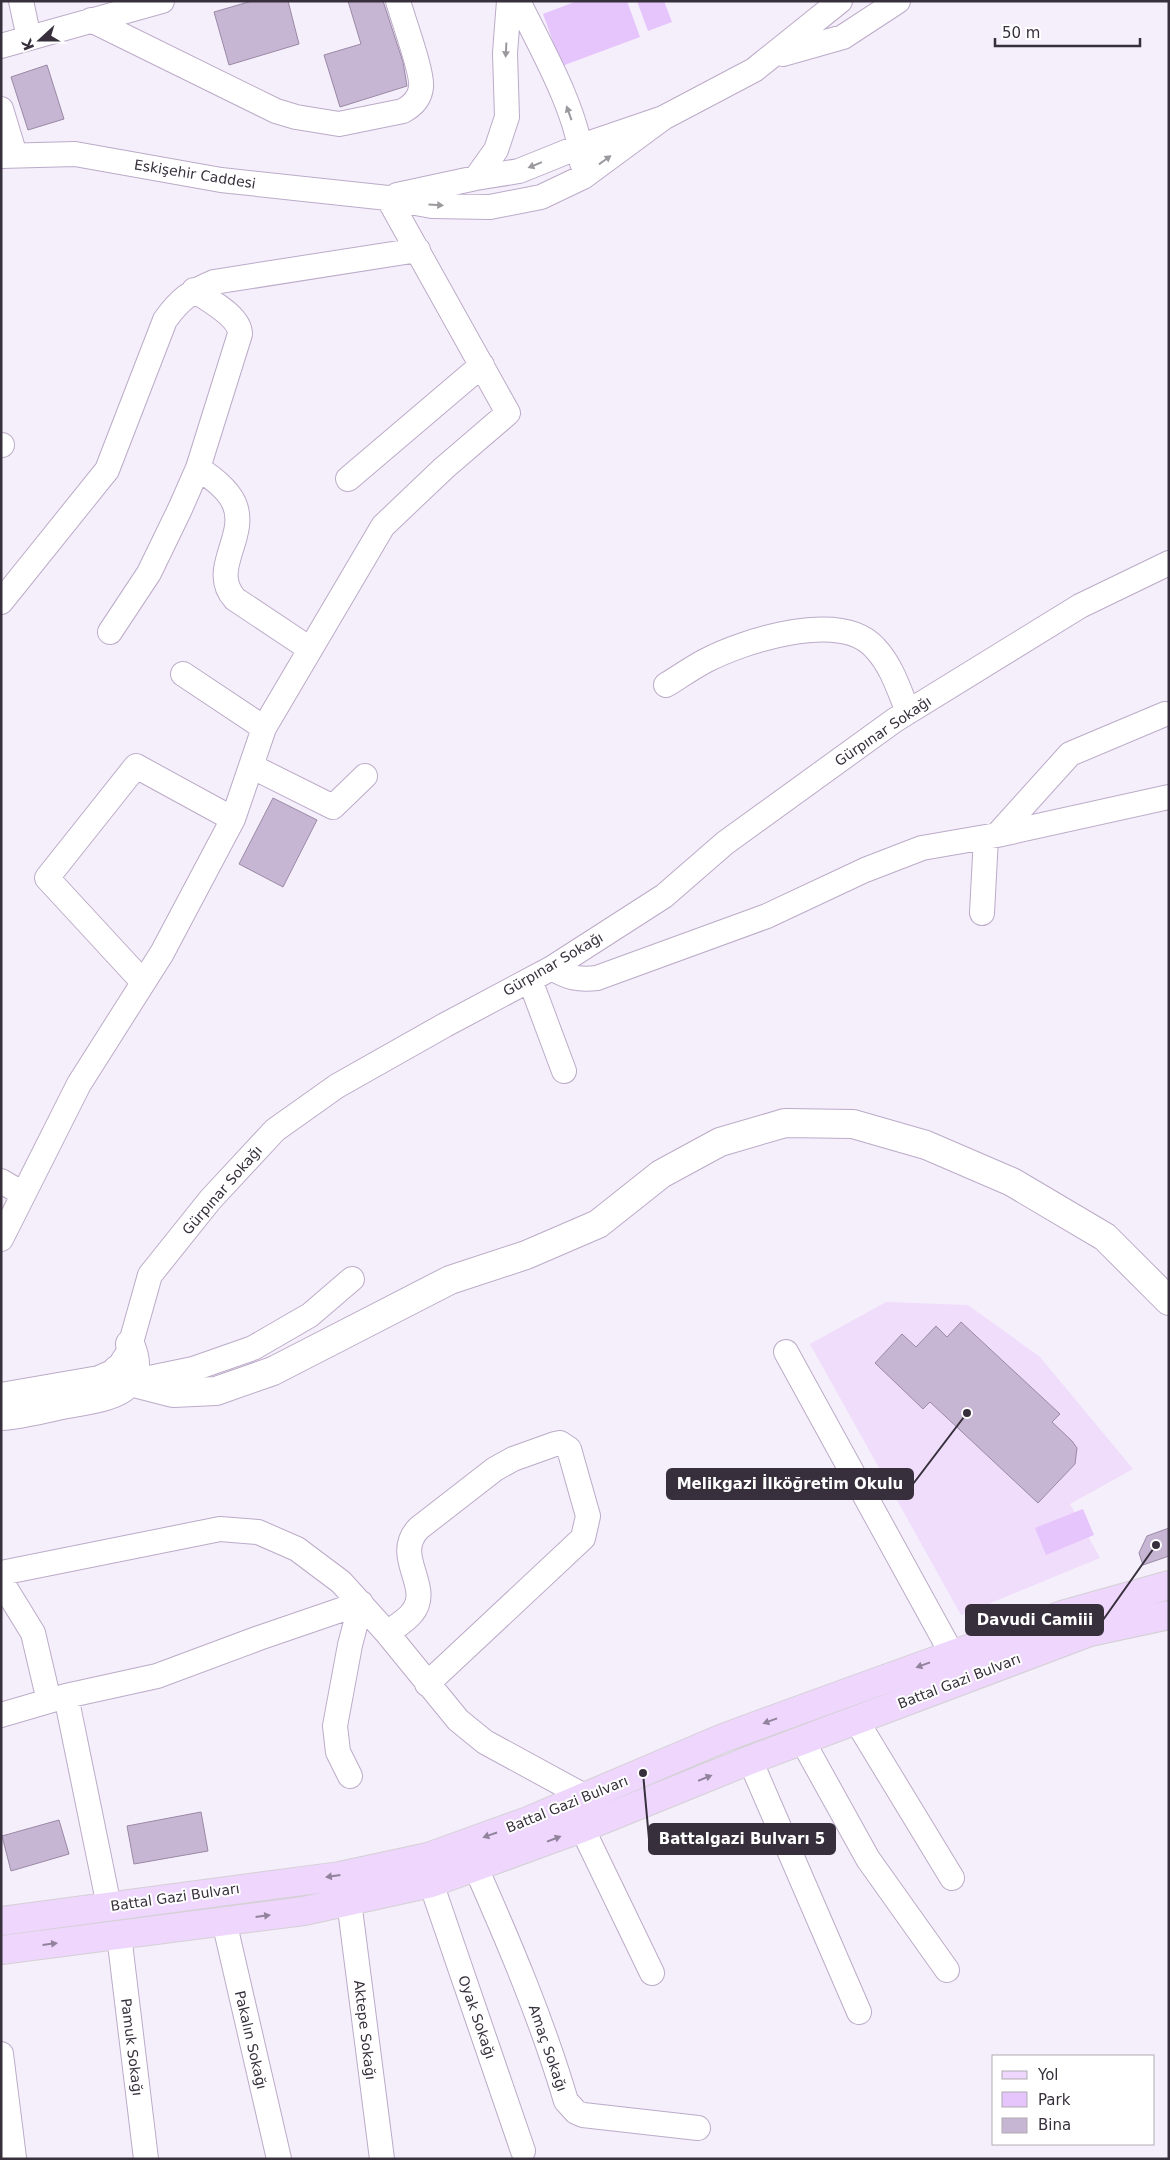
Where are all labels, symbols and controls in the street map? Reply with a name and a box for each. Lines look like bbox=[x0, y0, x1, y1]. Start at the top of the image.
north arrow bbox=[15, 15, 65, 65]
scale bar bbox=[995, 15, 1140, 47]
text: 50 m bbox=[1002, 24, 1040, 42]
text: K bbox=[18, 36, 37, 53]
one-way arrow bbox=[501, 42, 509, 58]
one-way arrow bbox=[565, 105, 573, 120]
one-way arrow bbox=[598, 155, 612, 165]
street label: Eskişehir Caddesi bbox=[133, 156, 257, 192]
one-way arrow bbox=[527, 161, 542, 169]
one-way arrow bbox=[429, 202, 445, 210]
street label: Gürpınar Sokağı bbox=[832, 693, 934, 769]
street label: Gürpınar Sokağı bbox=[500, 929, 606, 999]
street label: Gürpınar Sokağı bbox=[179, 1142, 265, 1238]
callout: Melikgazi İlköğretim Okulu bbox=[667, 1469, 913, 1499]
text: Melikgazi İlköğretim Okulu bbox=[677, 1474, 903, 1493]
callout: Davudi Camiii bbox=[966, 1605, 1103, 1635]
text: Davudi Camiii bbox=[977, 1611, 1093, 1629]
street label: Battal Gazi Bulvarı bbox=[895, 1650, 1023, 1712]
one-way arrow bbox=[915, 1661, 930, 1669]
one-way arrow bbox=[762, 1717, 777, 1725]
street label: Battal Gazi Bulvarı bbox=[504, 1772, 630, 1836]
one-way arrow bbox=[698, 1774, 712, 1782]
callout: Battalgazi Bulvarı 5 bbox=[649, 1824, 835, 1854]
text: Battalgazi Bulvarı 5 bbox=[659, 1830, 825, 1848]
one-way arrow bbox=[482, 1831, 497, 1839]
one-way arrow bbox=[547, 1834, 561, 1842]
one-way arrow bbox=[325, 1873, 341, 1881]
street label: Battal Gazi Bulvarı bbox=[109, 1880, 241, 1914]
one-way arrow bbox=[255, 1912, 271, 1920]
one-way arrow bbox=[42, 1940, 58, 1948]
street label: Oyak Sokağı bbox=[455, 1973, 499, 2061]
street label: Aktepe Sokağı bbox=[351, 1979, 379, 2081]
street label: Pakalın Sokağı bbox=[232, 1989, 270, 2091]
street label: Pamuk Sokağı bbox=[118, 1997, 146, 2097]
street label: Amaç Sokağı bbox=[526, 2003, 570, 2093]
legend bbox=[992, 2055, 1155, 2145]
text: Yol bbox=[1037, 2066, 1059, 2084]
text: Park bbox=[1038, 2091, 1071, 2109]
text: Bina bbox=[1038, 2116, 1071, 2134]

